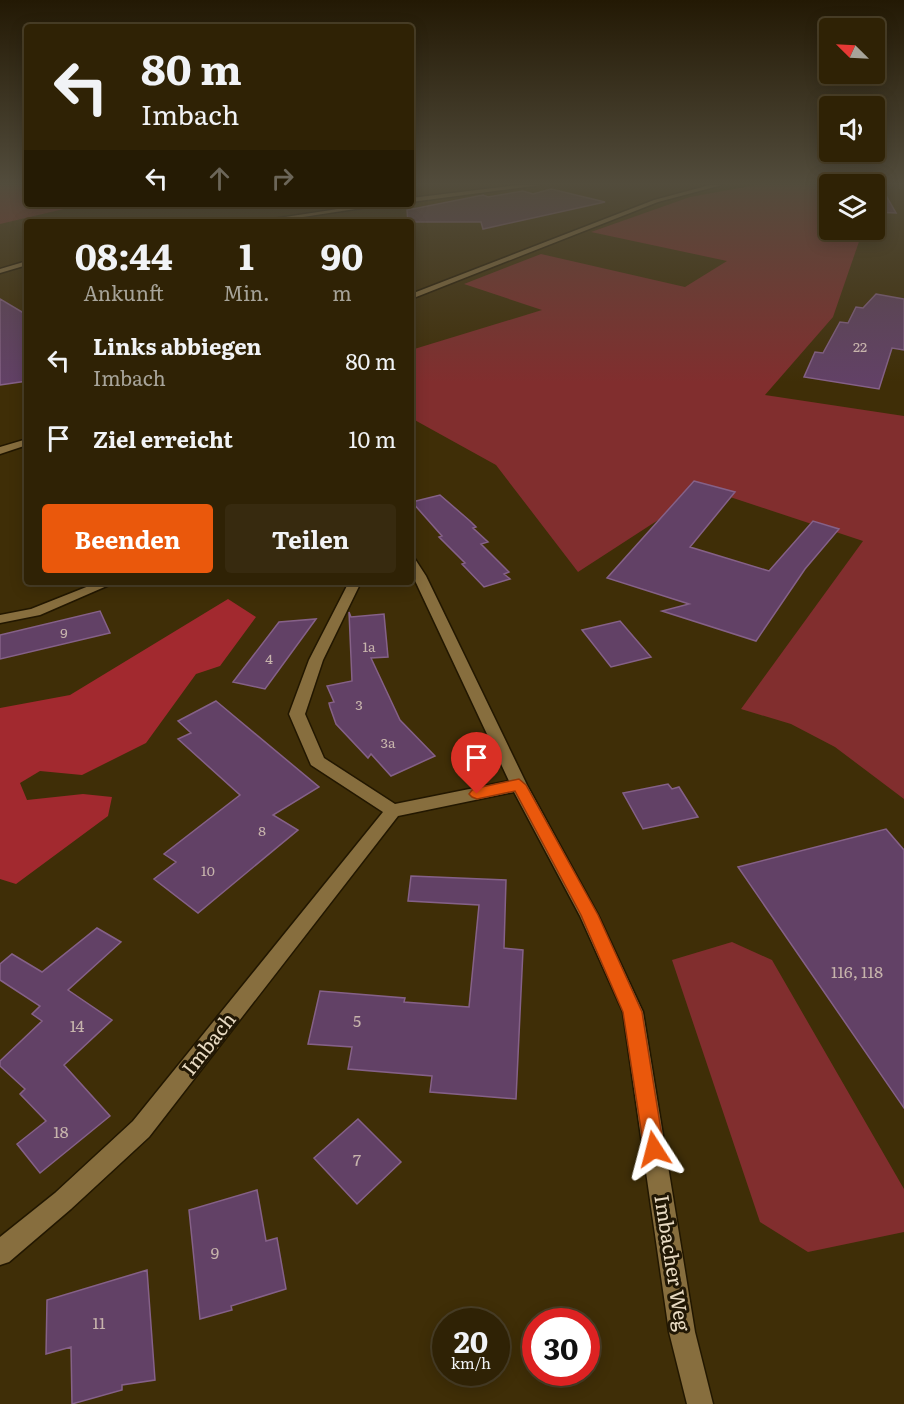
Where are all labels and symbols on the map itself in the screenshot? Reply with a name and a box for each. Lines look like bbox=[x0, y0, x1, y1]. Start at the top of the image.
north arrow bbox=[819, 18, 885, 84]
house number: 22 bbox=[853, 336, 867, 356]
house number: 9 bbox=[60, 622, 68, 642]
house number: 1a bbox=[362, 636, 376, 656]
house number: 4 bbox=[265, 648, 273, 668]
house number: 3 bbox=[355, 694, 363, 714]
house number: 3a bbox=[380, 732, 396, 752]
pin bbox=[451, 732, 502, 794]
house number: 8 bbox=[258, 820, 266, 840]
house number: 10 bbox=[201, 860, 215, 880]
house number: 116, 118 bbox=[831, 959, 883, 983]
street label: Imbach bbox=[173, 1005, 242, 1081]
house number: 5 bbox=[353, 1008, 361, 1032]
house number: 14 bbox=[70, 1013, 85, 1037]
position arrow bbox=[622, 1117, 686, 1181]
house number: 18 bbox=[53, 1119, 69, 1143]
house number: 7 bbox=[353, 1147, 361, 1171]
street label: Imbacher Weg bbox=[648, 1192, 700, 1334]
house number: 9 bbox=[211, 1240, 219, 1264]
speed limit sign: 30 bbox=[522, 1308, 600, 1386]
house number: 11 bbox=[92, 1310, 106, 1334]

